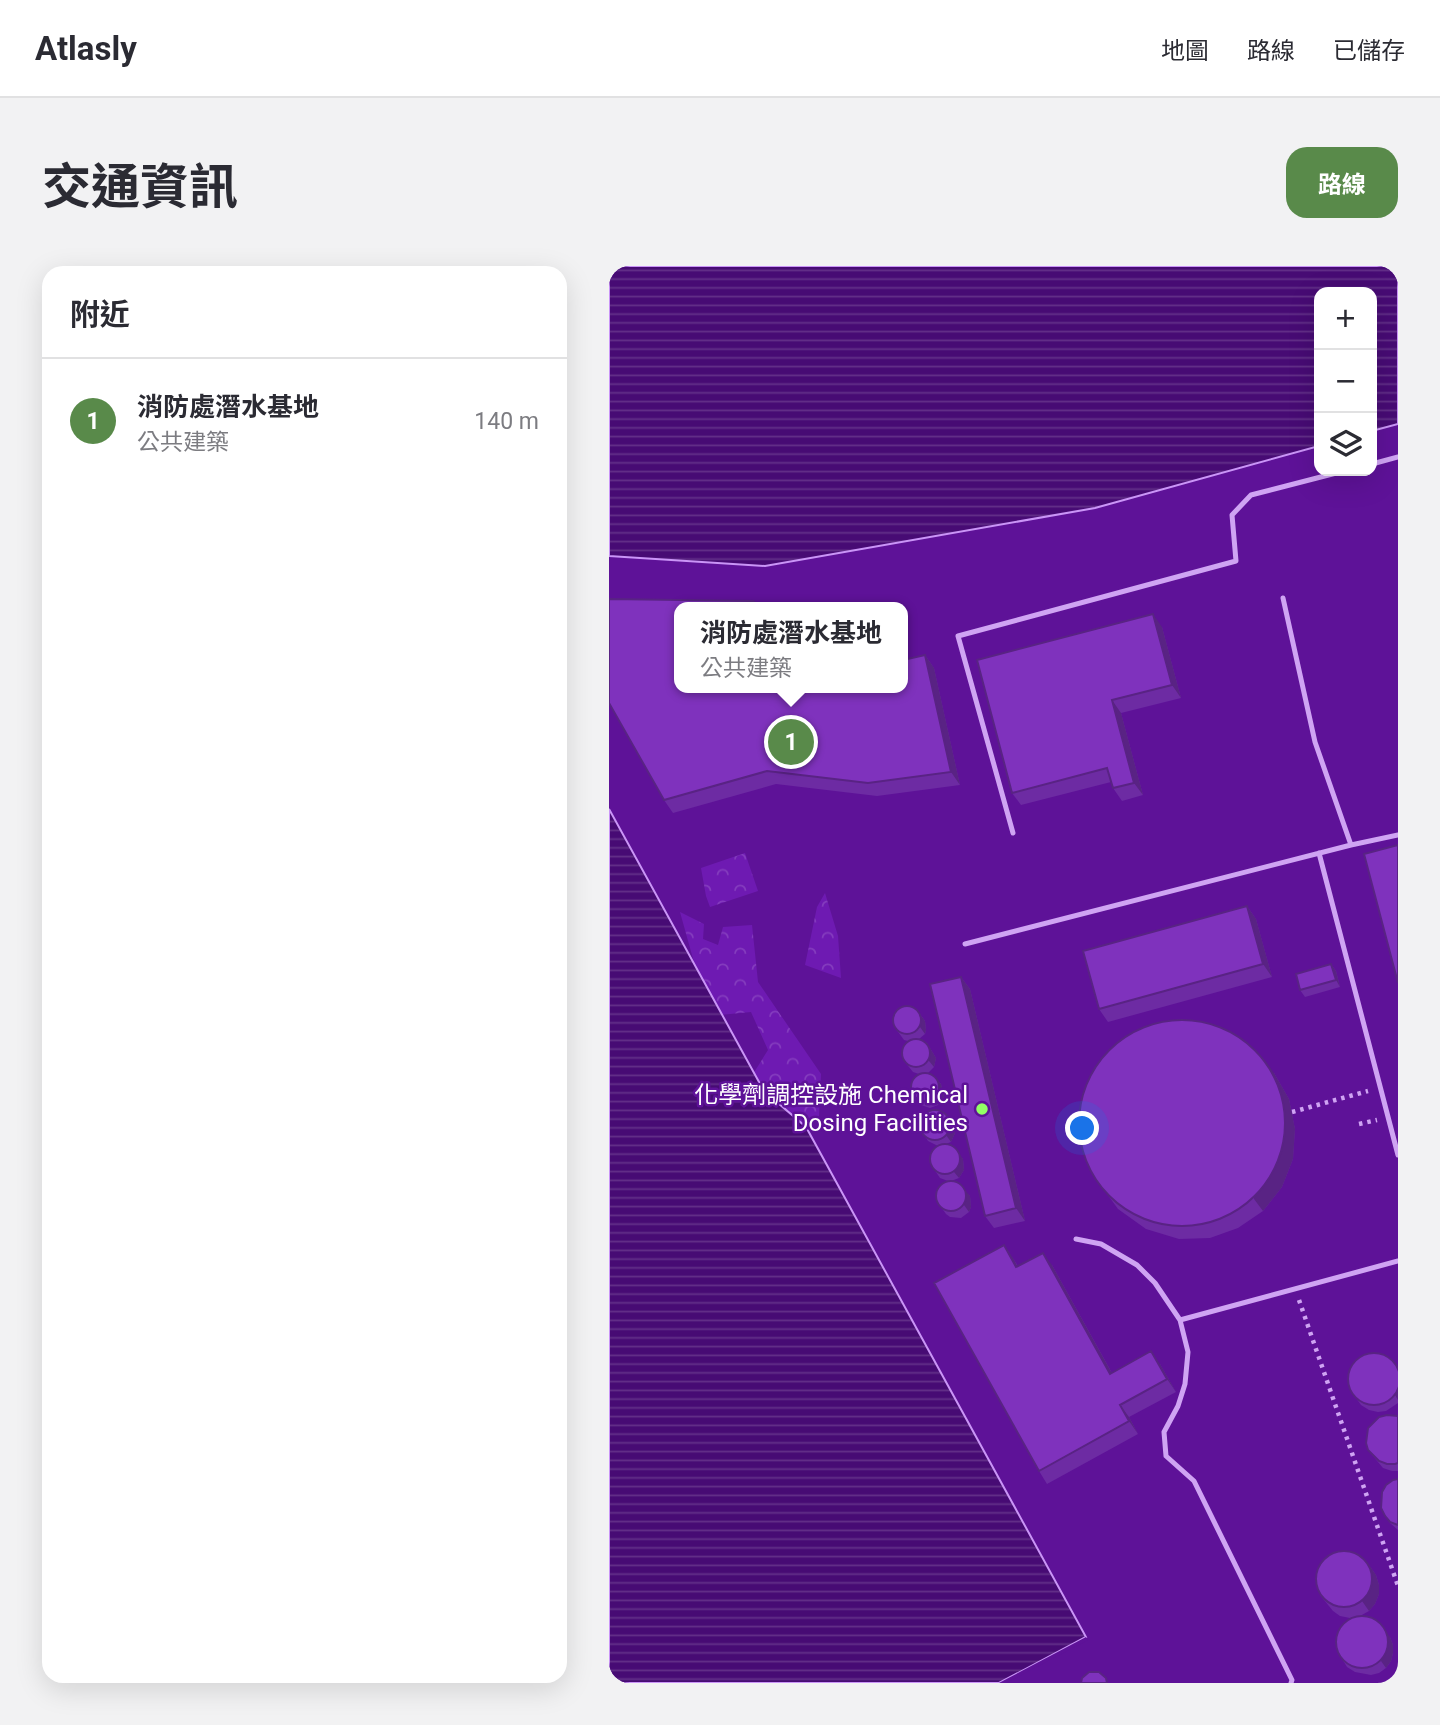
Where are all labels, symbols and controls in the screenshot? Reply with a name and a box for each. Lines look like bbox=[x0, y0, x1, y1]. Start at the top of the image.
text: Atlasly bbox=[35, 29, 137, 68]
text: 地圖 bbox=[1161, 37, 1209, 65]
text: 路線 bbox=[1247, 37, 1295, 65]
text: 已儲存 bbox=[1333, 37, 1405, 65]
button: 路線 bbox=[1286, 147, 1398, 218]
text: 交通資訊 bbox=[42, 159, 238, 216]
map controls bbox=[1314, 287, 1377, 476]
button: + bbox=[1314, 287, 1377, 350]
text: 附近 bbox=[70, 297, 130, 332]
button: − bbox=[1314, 350, 1377, 413]
text: 消防處潛水基地 bbox=[137, 392, 319, 422]
text: 1 bbox=[86, 408, 100, 435]
text: 140 m bbox=[474, 408, 539, 435]
button: layers bbox=[1314, 413, 1377, 476]
text: 公共建築 bbox=[137, 429, 229, 456]
popup bbox=[674, 602, 908, 693]
text: 消防處潛水基地 bbox=[700, 618, 882, 648]
text: 公共建築 bbox=[700, 655, 792, 682]
pin: 1 bbox=[768, 716, 814, 768]
place label: 化學劑調控設施 Chemical Dosing Facilities bbox=[694, 1081, 968, 1137]
marker: 化學劑調控設施 Chemical Dosing Facilities bbox=[974, 1101, 990, 1117]
your location bbox=[1065, 1111, 1099, 1145]

